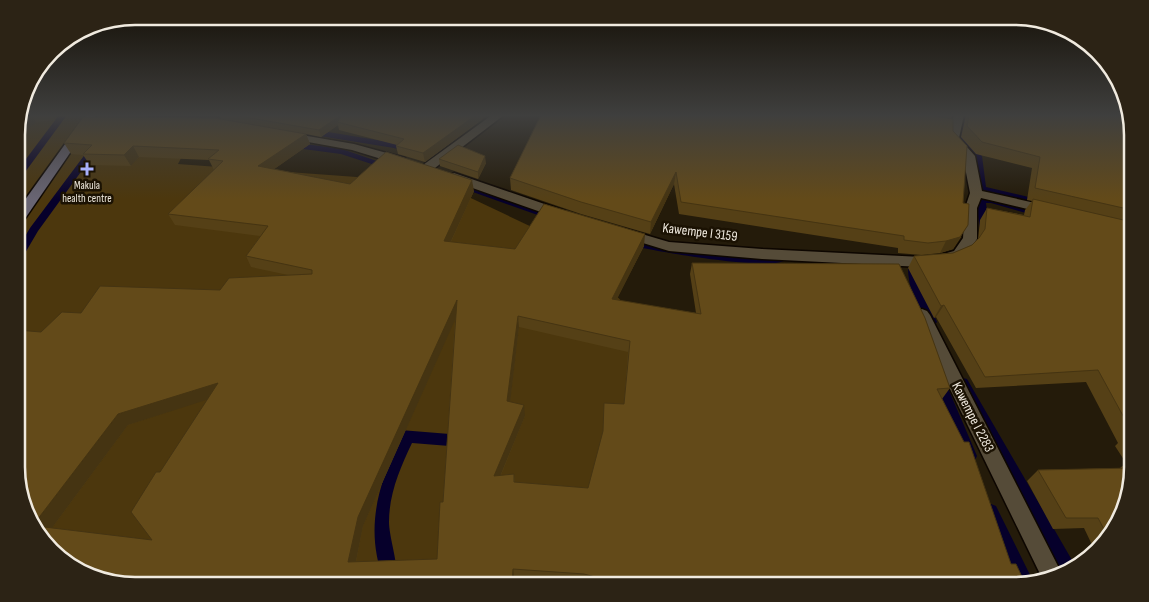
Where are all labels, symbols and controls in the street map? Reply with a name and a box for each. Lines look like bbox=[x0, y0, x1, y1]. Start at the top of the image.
marker: Makula health centre bbox=[80, 162, 94, 176]
place label: Makula health centre bbox=[62, 179, 112, 205]
street label: Kawempe I 3159 bbox=[662, 219, 738, 245]
street label: Kawempe I 2283 bbox=[948, 379, 998, 455]

